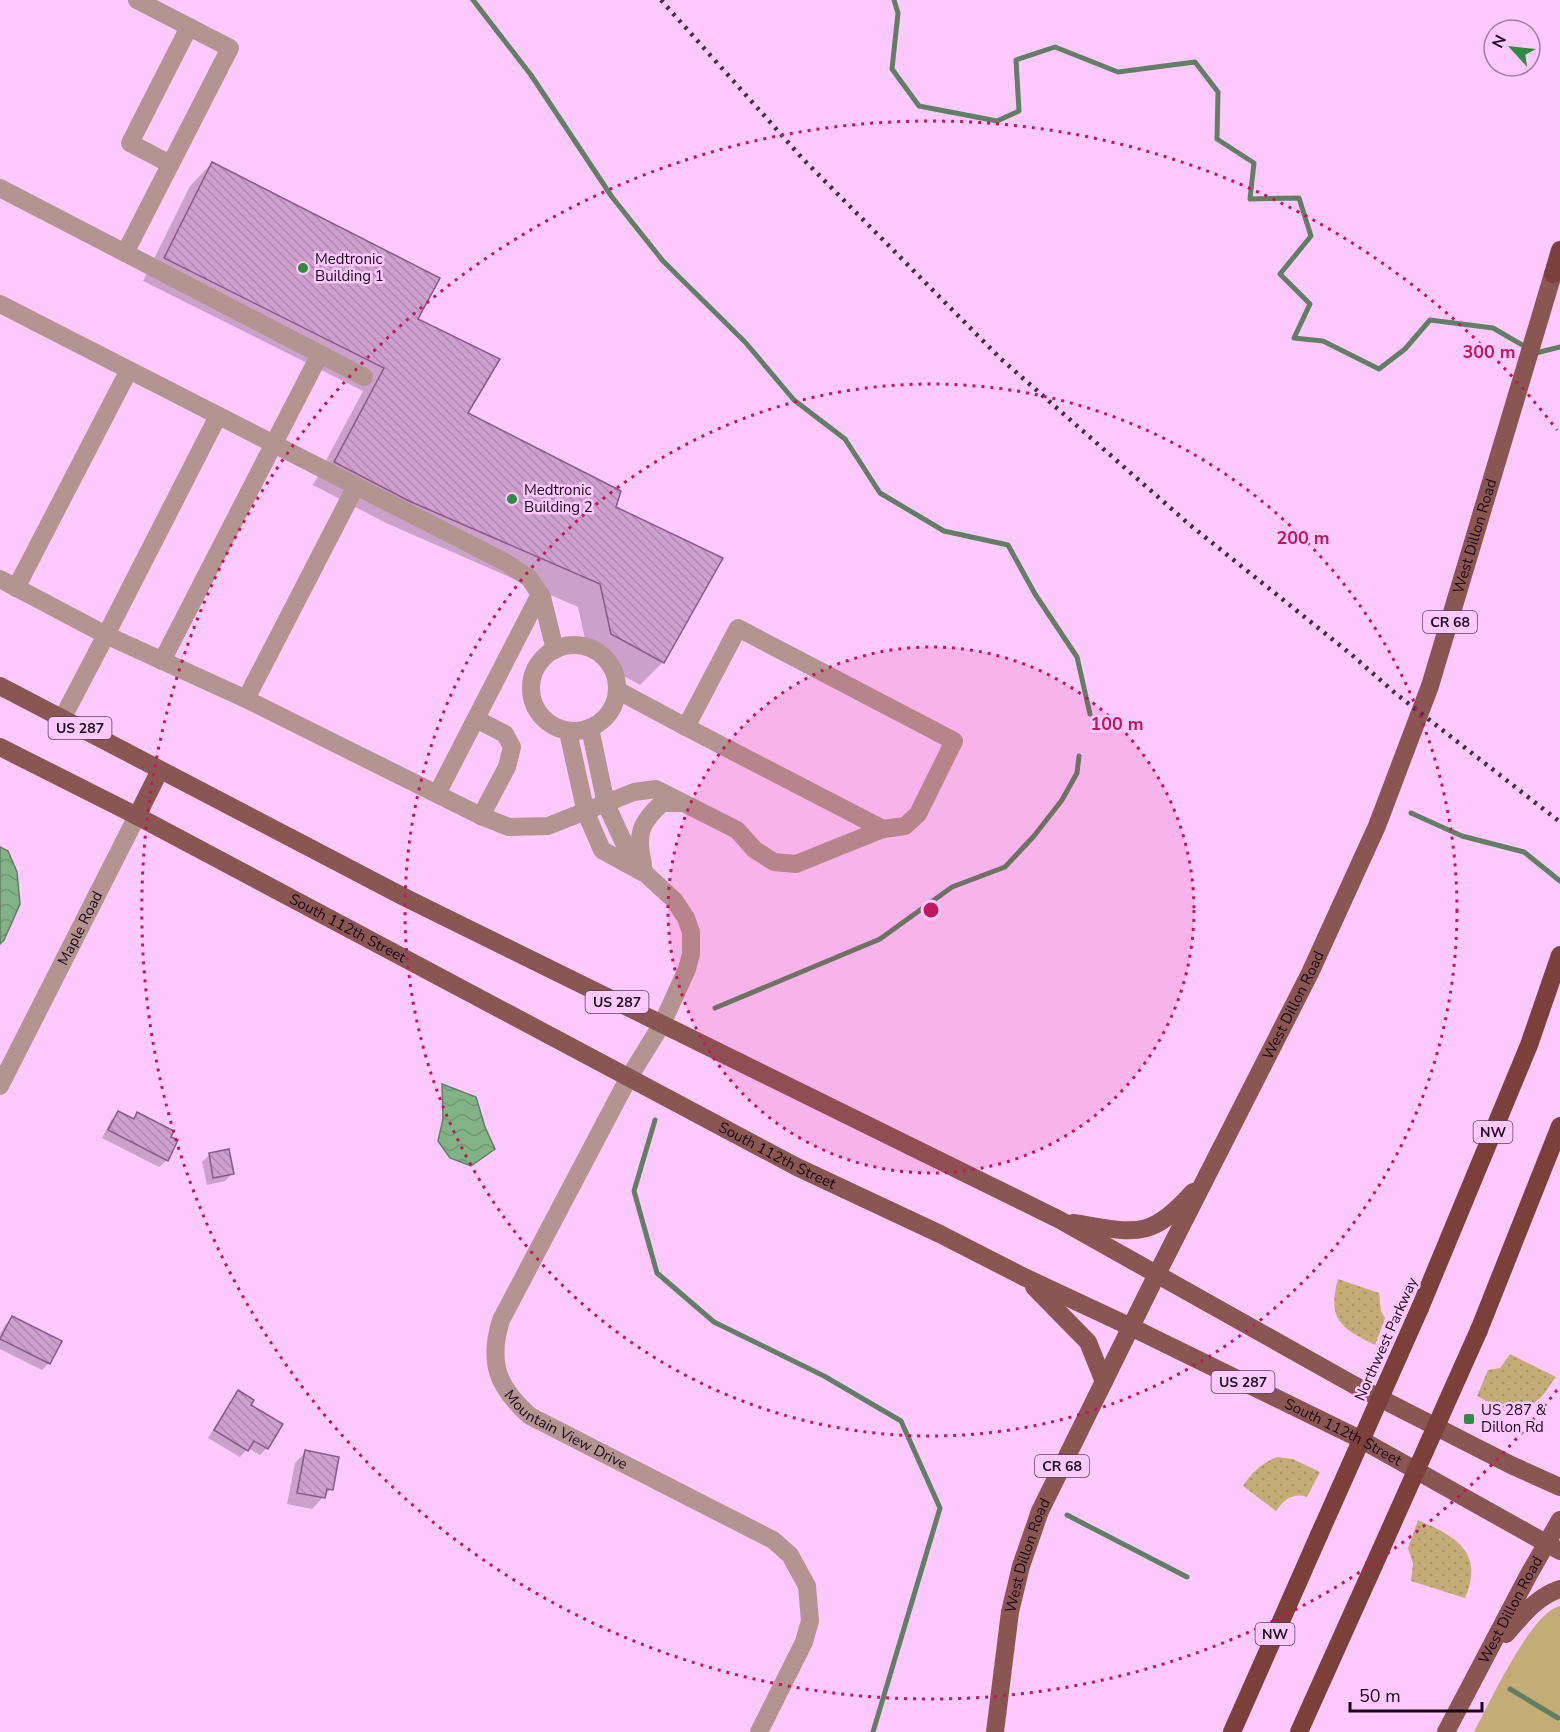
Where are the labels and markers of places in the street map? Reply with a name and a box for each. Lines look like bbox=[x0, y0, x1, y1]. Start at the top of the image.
place label: Medtronic Building 1 bbox=[315, 249, 384, 286]
marker: Medtronic Building 1 bbox=[296, 261, 310, 275]
place label: Medtronic Building 2 bbox=[524, 480, 593, 517]
marker: Medtronic Building 2 bbox=[505, 492, 519, 506]
centre of rings bbox=[921, 900, 941, 920]
place label: US 287 & Dillon Rd bbox=[1481, 1400, 1547, 1437]
marker: US 287 & Dillon Rd bbox=[1462, 1412, 1476, 1426]

